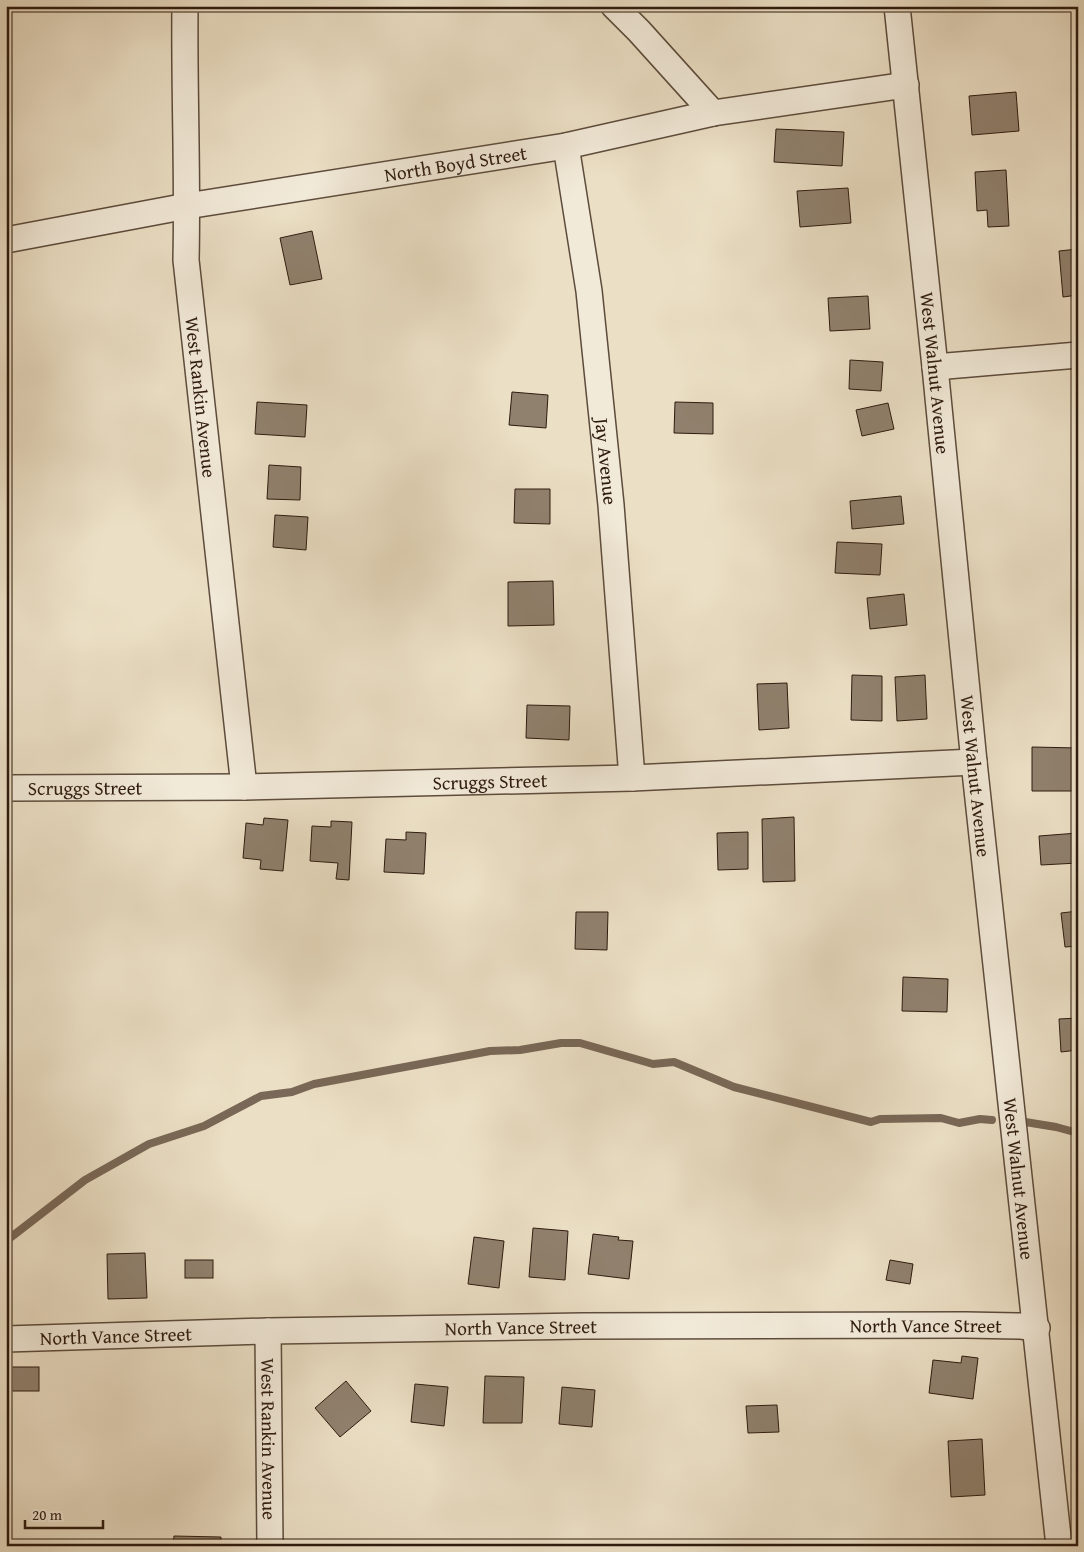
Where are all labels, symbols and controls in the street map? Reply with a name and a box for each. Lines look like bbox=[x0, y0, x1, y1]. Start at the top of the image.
street label: North Boyd Street bbox=[382, 138, 529, 189]
street label: West Walnut Avenue bbox=[913, 291, 958, 455]
street label: West Rankin Avenue bbox=[178, 315, 224, 479]
street label: Jay Avenue bbox=[588, 415, 625, 506]
street label: West Walnut Avenue bbox=[953, 694, 998, 859]
street label: Scruggs Street bbox=[432, 766, 548, 797]
street label: Scruggs Street bbox=[28, 773, 143, 802]
street label: West Walnut Avenue bbox=[996, 1096, 1042, 1261]
street label: North Vance Street bbox=[850, 1311, 1002, 1340]
street label: North Vance Street bbox=[445, 1312, 597, 1342]
street label: North Vance Street bbox=[39, 1319, 193, 1352]
street label: West Rankin Avenue bbox=[254, 1358, 284, 1520]
scale bar bbox=[25, 1497, 102, 1529]
text: 20 m bbox=[32, 1504, 63, 1525]

